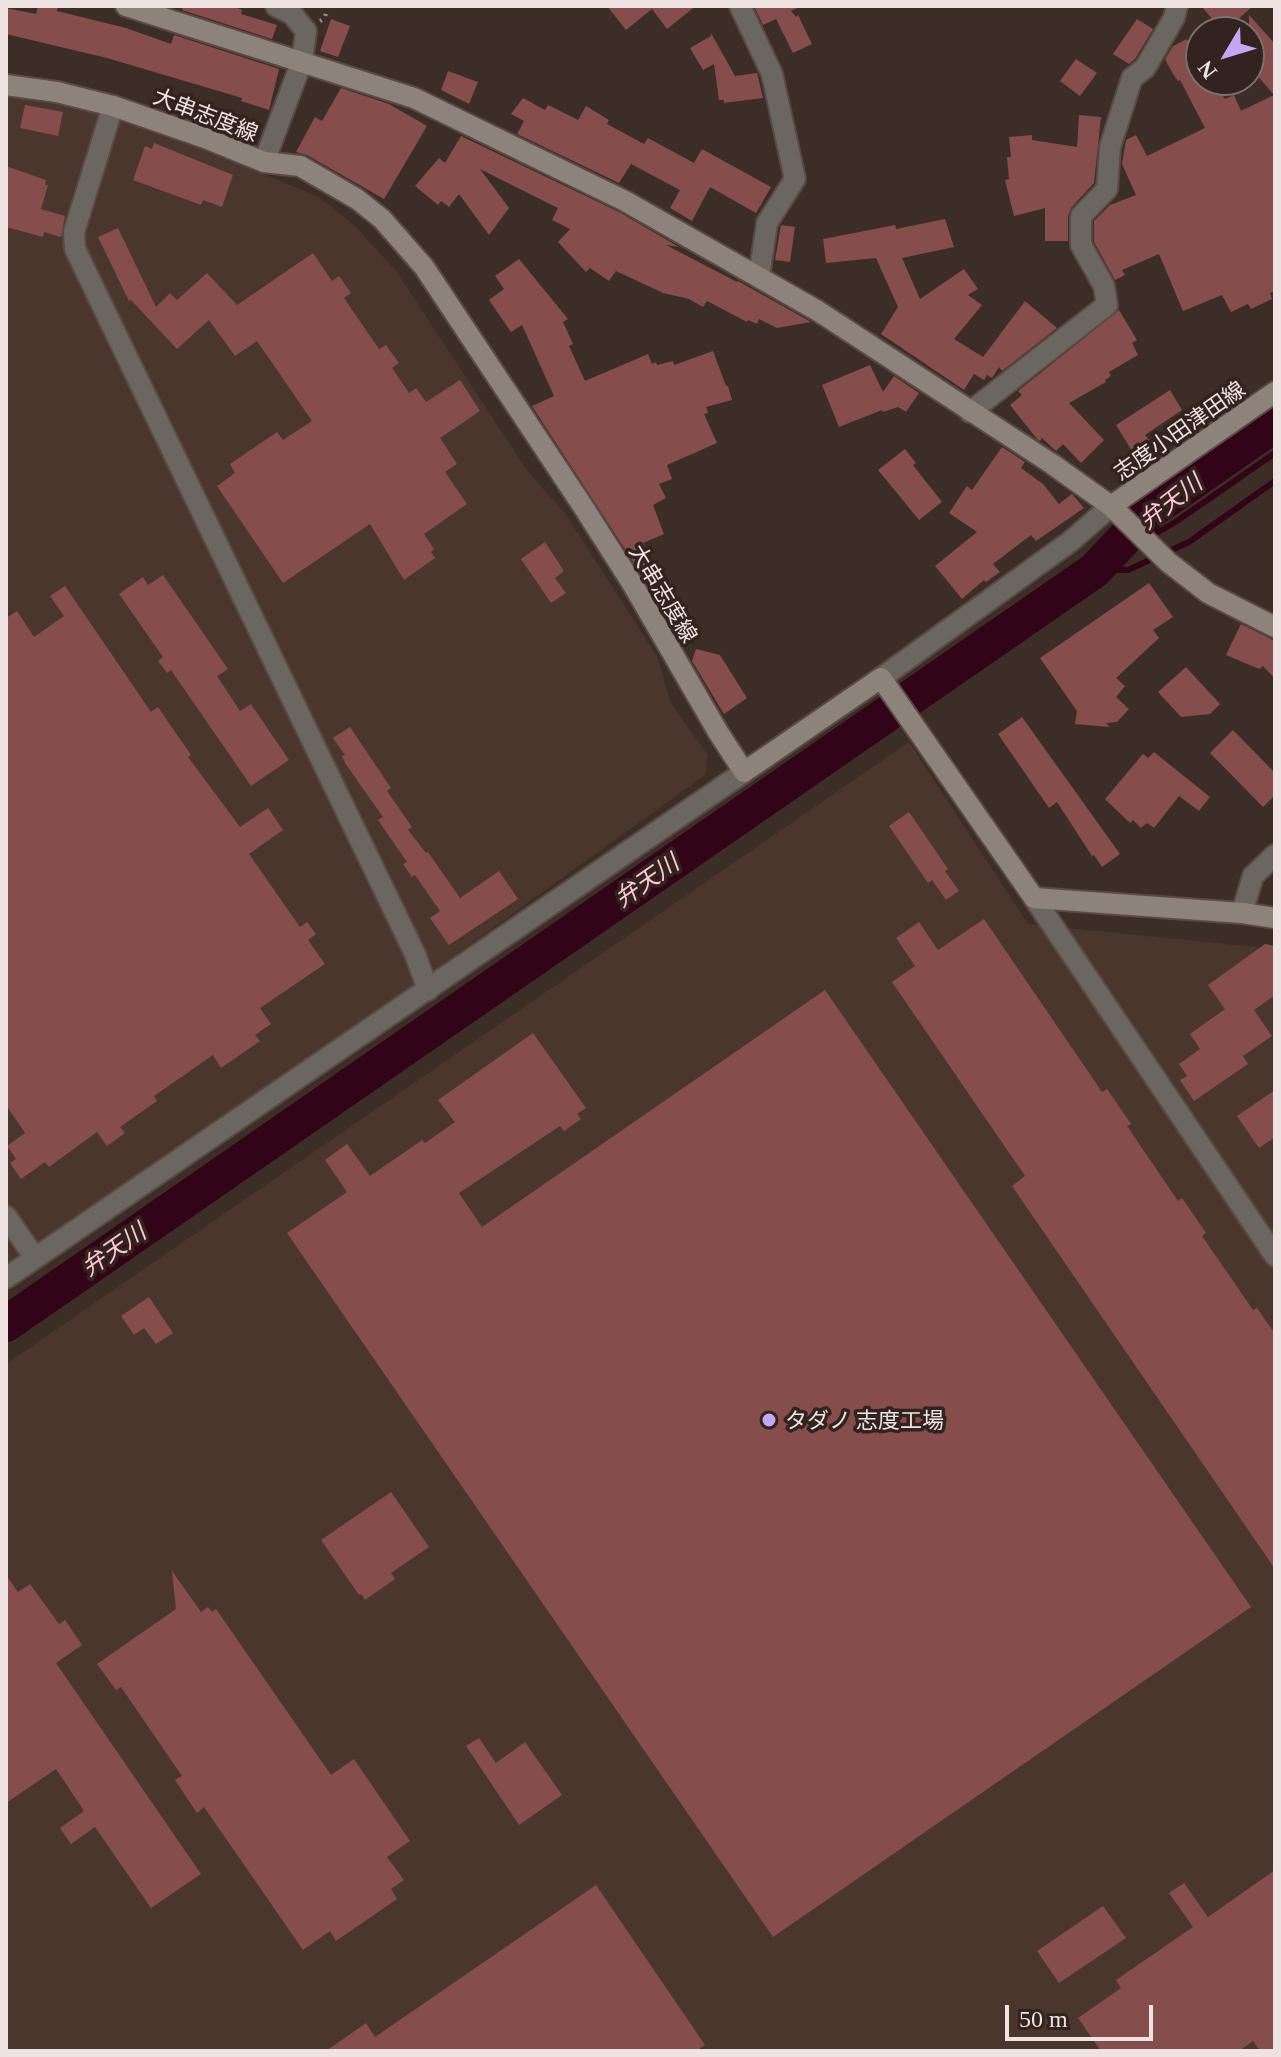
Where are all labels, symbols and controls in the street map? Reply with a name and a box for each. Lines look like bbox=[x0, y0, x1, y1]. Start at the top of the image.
north arrow bbox=[1185, 16, 1265, 96]
text: N bbox=[1193, 56, 1222, 84]
street label: 大串志度線 bbox=[150, 82, 262, 146]
street label: 志度小田津田線 bbox=[1108, 375, 1250, 485]
water label: 弁天川 bbox=[1133, 467, 1207, 535]
street label: 大串志度線 bbox=[624, 539, 704, 647]
water label: 弁天川 bbox=[608, 848, 684, 912]
water label: 弁天川 bbox=[75, 1217, 151, 1281]
place label: タダノ 志度工場 bbox=[785, 1407, 944, 1433]
marker: タダノ 志度工場 bbox=[760, 1411, 778, 1429]
scale bar bbox=[1009, 1989, 1157, 2039]
text: 50 m bbox=[1019, 2006, 1068, 2032]

